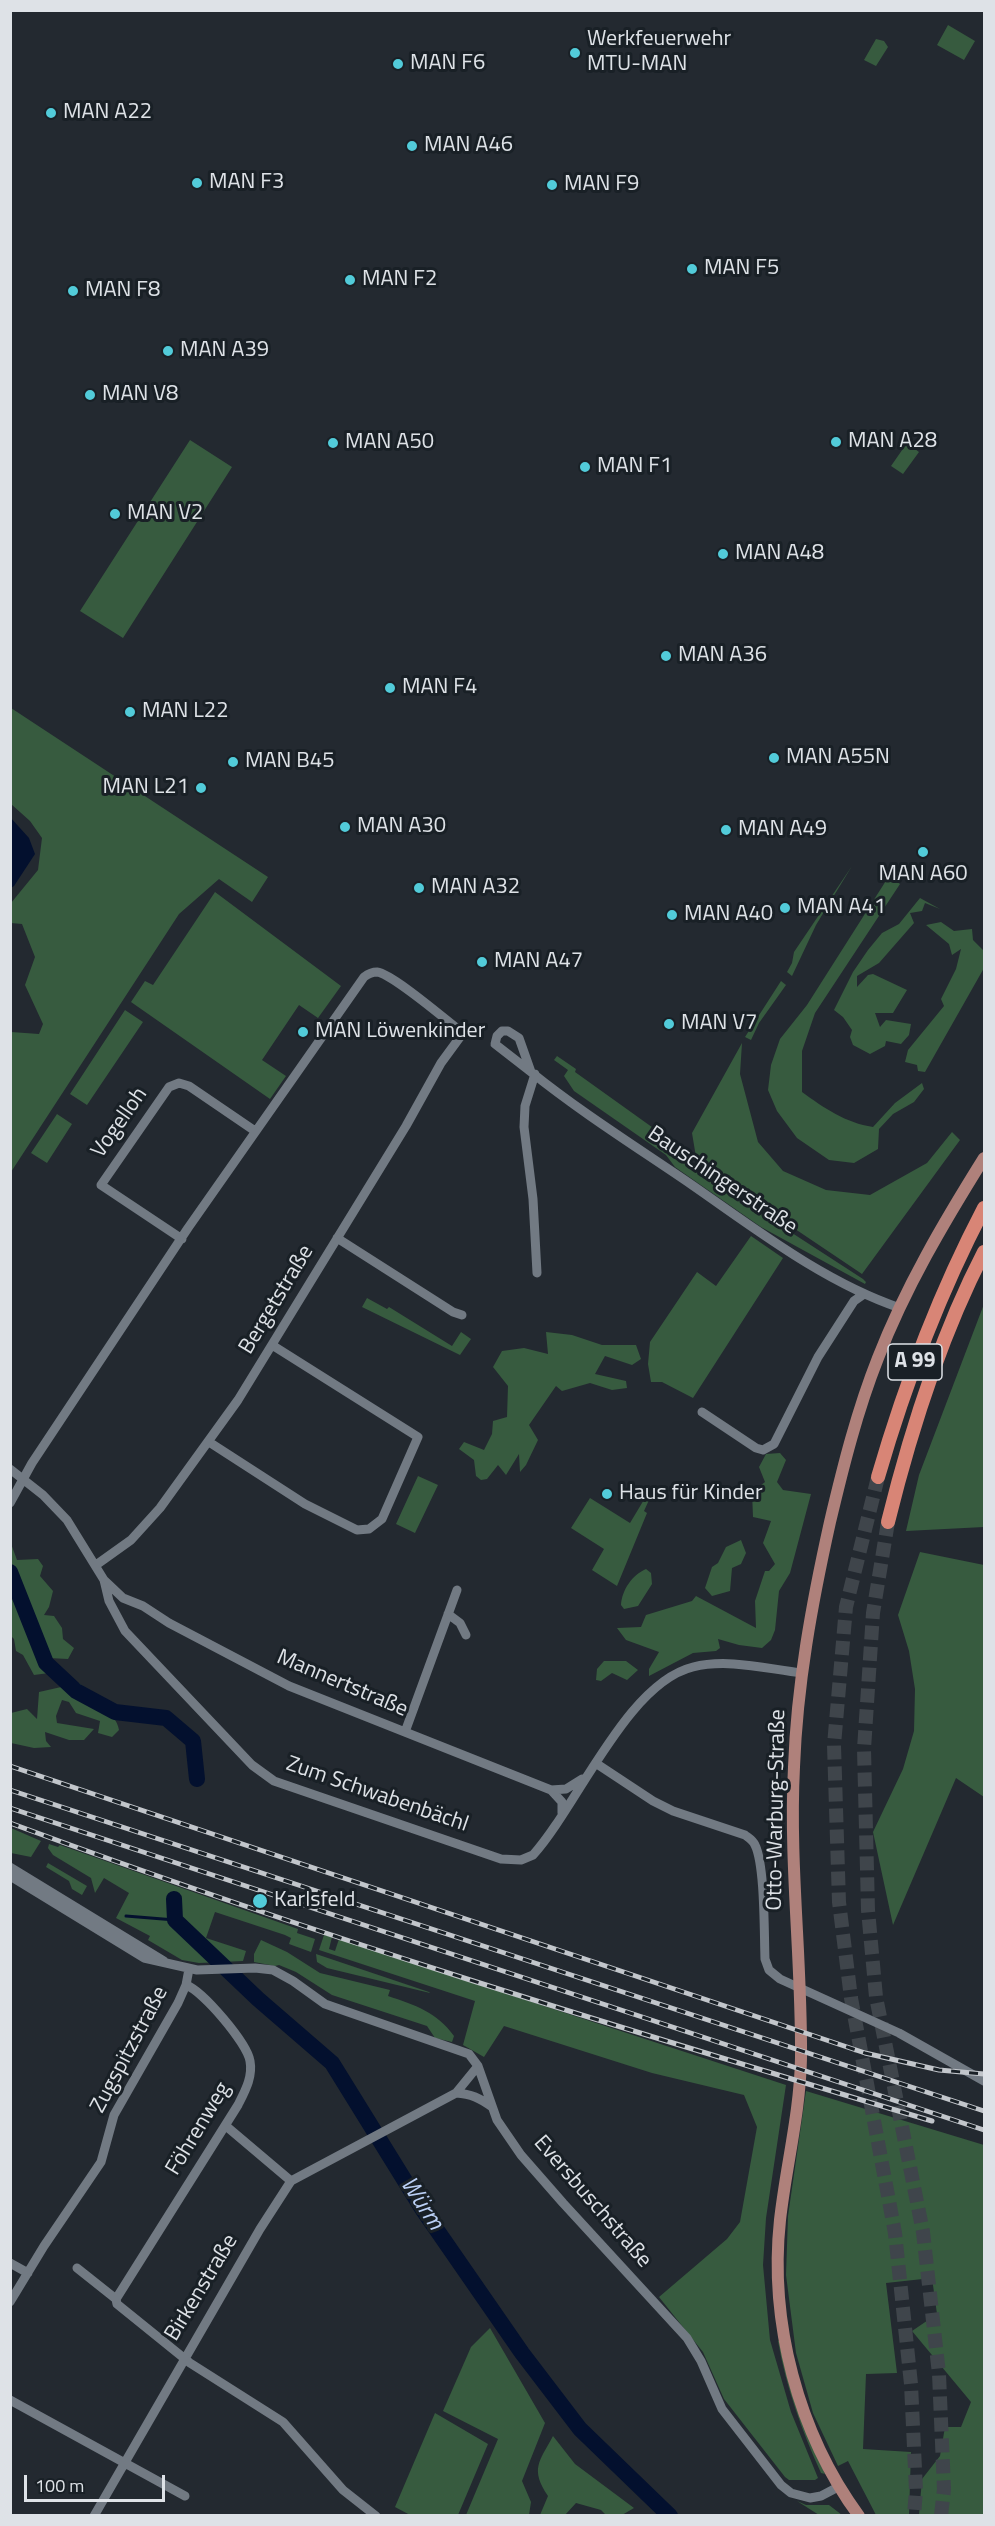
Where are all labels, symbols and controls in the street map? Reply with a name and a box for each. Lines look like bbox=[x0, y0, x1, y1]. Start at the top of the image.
place label: Werkfeuerwehr MTU-MAN bbox=[587, 27, 731, 78]
marker: Werkfeuerwehr MTU-MAN bbox=[568, 46, 582, 60]
place label: MAN F6 bbox=[410, 51, 485, 77]
marker: MAN F6 bbox=[391, 57, 405, 71]
place label: MAN A22 bbox=[63, 100, 152, 126]
marker: MAN A22 bbox=[44, 106, 58, 120]
place label: MAN A46 bbox=[424, 133, 513, 159]
marker: MAN A46 bbox=[405, 139, 419, 153]
place label: MAN F3 bbox=[209, 170, 284, 196]
place label: MAN F9 bbox=[564, 172, 639, 198]
marker: MAN F3 bbox=[190, 176, 204, 190]
marker: MAN F9 bbox=[545, 178, 559, 192]
place label: MAN F5 bbox=[704, 256, 779, 282]
marker: MAN F5 bbox=[685, 262, 699, 276]
place label: MAN F2 bbox=[362, 267, 437, 293]
marker: MAN F2 bbox=[343, 273, 357, 287]
place label: MAN F8 bbox=[85, 278, 160, 304]
marker: MAN F8 bbox=[66, 284, 80, 298]
place label: MAN A39 bbox=[180, 338, 269, 364]
marker: MAN A39 bbox=[161, 344, 175, 358]
place label: MAN V8 bbox=[102, 382, 178, 408]
marker: MAN V8 bbox=[83, 388, 97, 402]
place label: MAN A28 bbox=[848, 429, 937, 455]
place label: MAN A50 bbox=[345, 430, 434, 456]
marker: MAN A28 bbox=[829, 435, 843, 449]
marker: MAN A50 bbox=[326, 436, 340, 450]
place label: MAN F1 bbox=[597, 454, 672, 480]
marker: MAN F1 bbox=[578, 460, 592, 474]
place label: MAN V2 bbox=[127, 501, 203, 527]
marker: MAN V2 bbox=[108, 507, 122, 521]
place label: MAN A48 bbox=[735, 541, 824, 567]
marker: MAN A48 bbox=[716, 547, 730, 561]
place label: MAN A36 bbox=[678, 643, 767, 669]
marker: MAN A36 bbox=[659, 649, 673, 663]
place label: MAN F4 bbox=[402, 675, 477, 701]
marker: MAN F4 bbox=[383, 681, 397, 695]
place label: MAN L22 bbox=[142, 699, 228, 725]
marker: MAN L22 bbox=[123, 705, 137, 719]
place label: MAN A55N bbox=[786, 745, 890, 771]
place label: MAN B45 bbox=[245, 749, 334, 775]
marker: MAN A55N bbox=[767, 751, 781, 765]
marker: MAN B45 bbox=[226, 755, 240, 769]
place label: MAN L21 bbox=[103, 775, 189, 801]
marker: MAN L21 bbox=[194, 781, 208, 795]
place label: MAN A30 bbox=[357, 814, 446, 840]
place label: MAN A49 bbox=[738, 817, 827, 843]
marker: MAN A30 bbox=[338, 820, 352, 834]
marker: MAN A49 bbox=[719, 823, 733, 837]
marker: MAN A60 bbox=[916, 845, 930, 859]
place label: MAN A60 bbox=[878, 862, 968, 888]
place label: MAN A32 bbox=[431, 875, 520, 901]
marker: MAN A32 bbox=[412, 881, 426, 895]
place label: MAN A41 bbox=[797, 895, 886, 921]
marker: MAN A41 bbox=[778, 901, 792, 915]
place label: MAN A40 bbox=[684, 902, 773, 928]
marker: MAN A40 bbox=[665, 908, 679, 922]
place label: MAN A47 bbox=[494, 949, 583, 975]
marker: MAN A47 bbox=[475, 955, 489, 969]
place label: MAN V7 bbox=[681, 1011, 757, 1037]
marker: MAN V7 bbox=[662, 1017, 676, 1031]
place label: MAN Löwenkinder bbox=[315, 1019, 485, 1045]
marker: MAN Löwenkinder bbox=[296, 1025, 310, 1039]
street label: Vogelloh bbox=[86, 1083, 154, 1163]
street label: Bauschingerstraße bbox=[642, 1121, 802, 1241]
street label: Bergetstraße bbox=[234, 1241, 320, 1359]
road number: A 99 bbox=[888, 1344, 942, 1380]
place label: Haus für Kinder bbox=[619, 1481, 763, 1507]
marker: Haus für Kinder bbox=[600, 1487, 614, 1501]
street label: Mannertstraße bbox=[272, 1645, 412, 1723]
street label: Otto-Warburg-Straße bbox=[762, 1709, 792, 1911]
street label: Zum Schwabenbächl bbox=[282, 1751, 472, 1839]
place label: Karlsfeld bbox=[274, 1888, 355, 1914]
marker: Karlsfeld bbox=[251, 1892, 269, 1910]
street label: Zugspitzstraße bbox=[86, 1982, 174, 2118]
street label: Föhrenweg bbox=[161, 2078, 237, 2180]
street label: Eversbuschstraße bbox=[527, 2131, 657, 2273]
water label: Würm bbox=[393, 2172, 449, 2236]
street label: Birkenstraße bbox=[160, 2230, 244, 2346]
scale bar bbox=[27, 2463, 168, 2501]
text: 100 m bbox=[35, 2472, 84, 2499]

